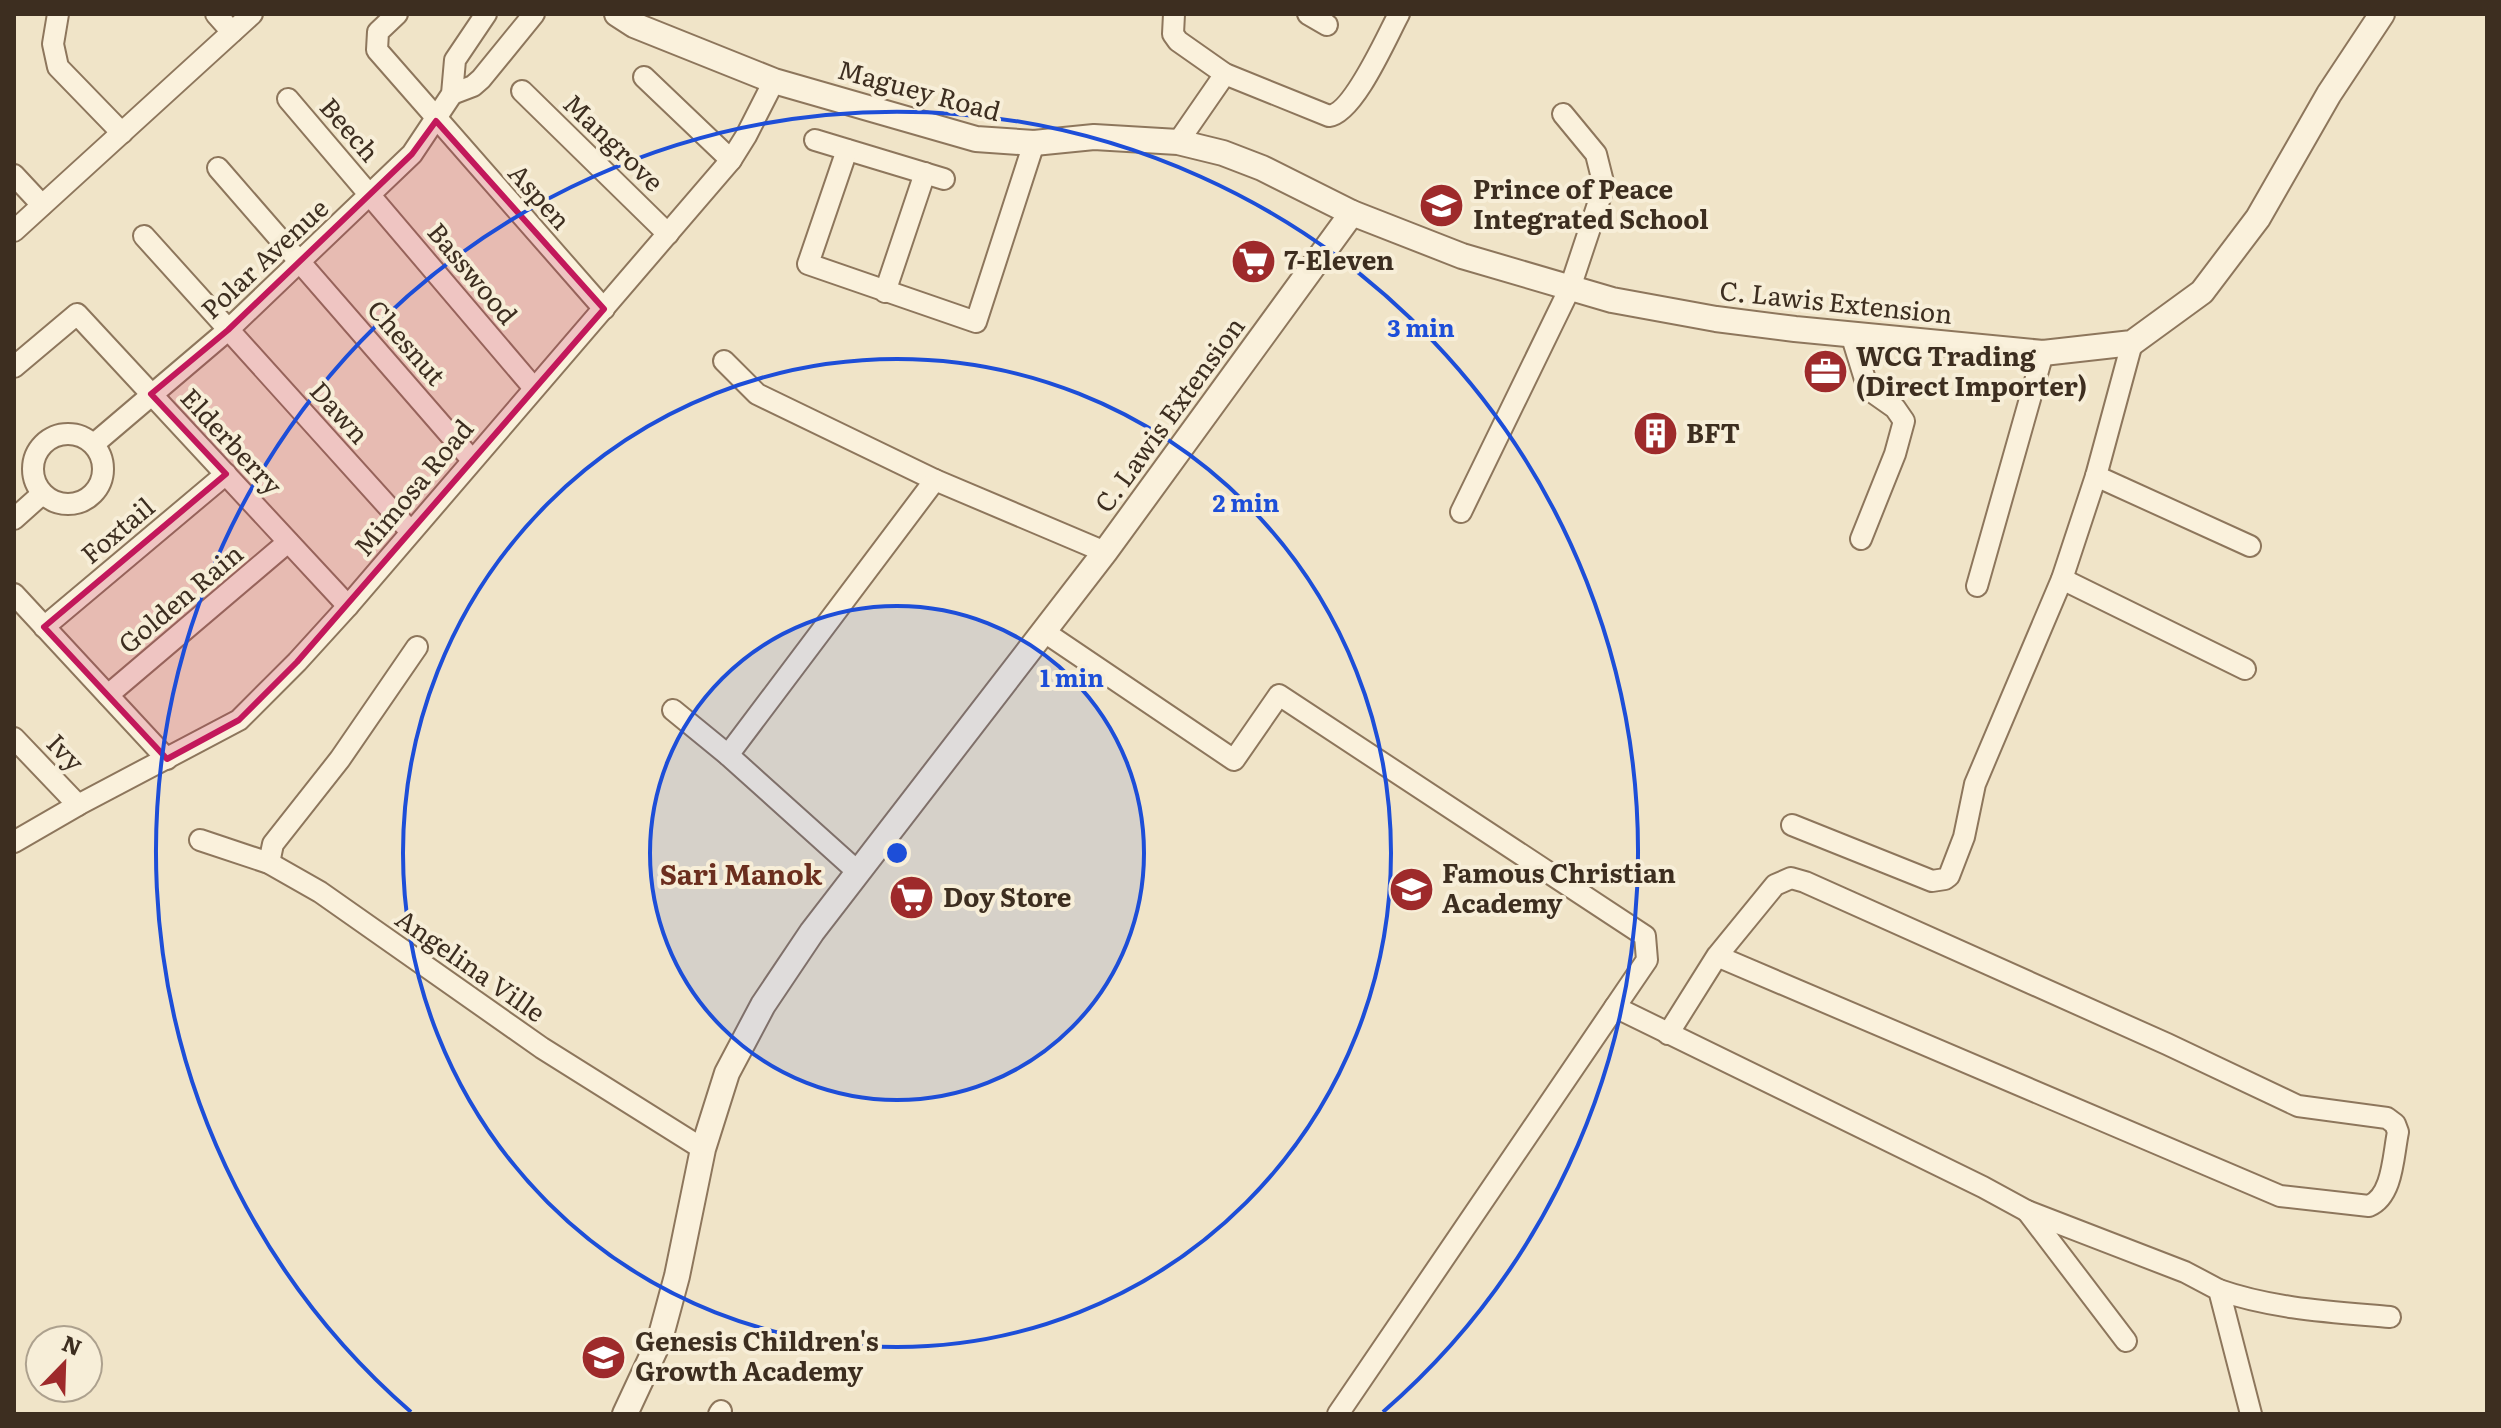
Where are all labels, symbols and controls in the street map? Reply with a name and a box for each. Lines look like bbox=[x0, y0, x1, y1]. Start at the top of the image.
street label: Maguey Road bbox=[834, 48, 1005, 129]
street label: Mangrove bbox=[556, 83, 674, 199]
street label: Beech bbox=[312, 88, 390, 169]
street label: Aspen bbox=[500, 154, 581, 237]
place label: Prince of Peace Integrated School bbox=[1473, 168, 1709, 237]
school or university icon: Prince of Peace Integrated School bbox=[1418, 181, 1466, 229]
street label: Polar Avenue bbox=[191, 188, 336, 327]
street label: Basswood bbox=[420, 213, 528, 332]
supermarket icon: 7-Eleven bbox=[1229, 237, 1277, 285]
place label: 7-Eleven bbox=[1284, 239, 1394, 278]
street label: C. Lawis Extension bbox=[1718, 269, 1955, 332]
street label: Chesnut bbox=[360, 290, 457, 393]
street label: C. Lawis Extension bbox=[1083, 307, 1252, 520]
text: 3 min bbox=[1387, 309, 1455, 344]
place label: WCG Trading (Direct Importer) bbox=[1856, 335, 2087, 404]
office icon: WCG Trading (Direct Importer) bbox=[1801, 348, 1849, 396]
street label: Dawn bbox=[302, 371, 380, 451]
street label: Elderberry bbox=[173, 378, 293, 503]
street label: Mimosa Road bbox=[343, 409, 481, 563]
building icon: BFT bbox=[1631, 410, 1679, 458]
place label: BFT bbox=[1686, 412, 1740, 451]
text: 2 min bbox=[1212, 484, 1280, 519]
street label: Foxtail bbox=[71, 486, 162, 572]
street label: Golden Rain bbox=[108, 533, 250, 661]
text: 1 min bbox=[1040, 659, 1104, 694]
street label: Ivy bbox=[39, 723, 95, 779]
centre of rings bbox=[883, 839, 911, 867]
district label: Sari Manok bbox=[660, 852, 822, 894]
place label: Famous Christian Academy bbox=[1442, 852, 1676, 921]
school or university icon: Famous Christian Academy bbox=[1387, 865, 1435, 913]
supermarket icon: Doy Store bbox=[888, 874, 936, 922]
place label: Doy Store bbox=[943, 876, 1071, 915]
street label: Angelina Ville bbox=[389, 898, 554, 1030]
place label: Genesis Children's Growth Academy bbox=[635, 1320, 879, 1389]
north arrow bbox=[24, 1324, 104, 1404]
text: N bbox=[57, 1325, 87, 1363]
school or university icon: Genesis Children's Growth Academy bbox=[580, 1333, 628, 1381]

